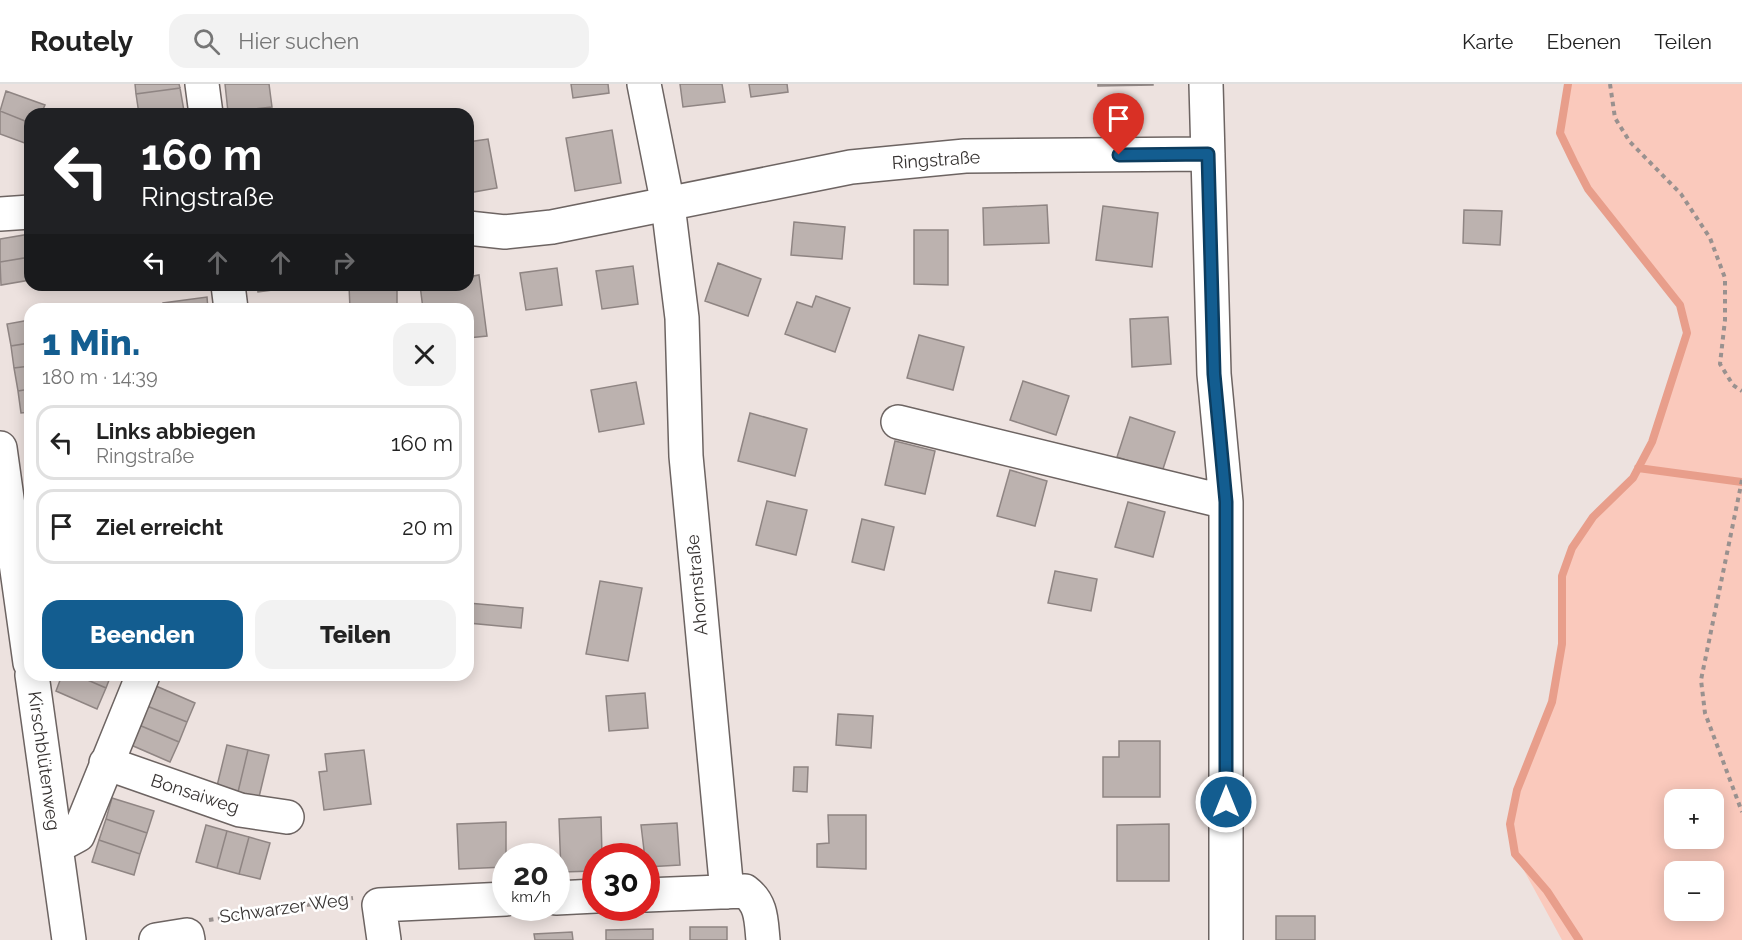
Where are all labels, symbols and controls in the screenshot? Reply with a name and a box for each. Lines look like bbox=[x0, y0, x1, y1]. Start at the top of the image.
search box bbox=[169, 14, 589, 68]
text: Routely bbox=[30, 25, 133, 58]
icon: search bbox=[190, 25, 223, 58]
text: Hier suchen bbox=[238, 28, 359, 54]
text: Karte bbox=[1462, 29, 1513, 54]
text: Ebenen bbox=[1546, 29, 1621, 54]
text: Teilen bbox=[1654, 29, 1712, 54]
pin bbox=[1093, 93, 1144, 155]
icon: arrive bbox=[1102, 102, 1135, 135]
text: 160 m bbox=[141, 131, 262, 180]
icon: left bbox=[42, 132, 120, 210]
street label: Ringstraße bbox=[891, 146, 981, 173]
text: Ringstraße bbox=[141, 181, 274, 212]
icon: left bbox=[138, 246, 171, 279]
icon: ahead bbox=[201, 246, 234, 279]
icon: ahead bbox=[264, 246, 297, 279]
icon: right bbox=[327, 246, 360, 279]
text: 1 Min. bbox=[42, 321, 140, 363]
button: close bbox=[393, 323, 456, 386]
text: 180 m · 14:39 bbox=[42, 365, 158, 389]
text: Links abbiegen bbox=[96, 418, 256, 444]
icon: left bbox=[45, 426, 78, 459]
text: 160 m bbox=[391, 430, 453, 456]
text: Ringstraße bbox=[96, 444, 194, 468]
icon: arrive bbox=[45, 510, 78, 543]
text: Ziel erreicht bbox=[96, 514, 223, 540]
text: 20 m bbox=[402, 514, 453, 540]
street label: Ahornstraße bbox=[682, 533, 711, 637]
button: Beenden bbox=[42, 600, 243, 669]
button: Teilen bbox=[255, 600, 456, 669]
street label: Kirschblütenweg bbox=[24, 690, 65, 832]
street label: Bonsaiweg bbox=[148, 769, 242, 818]
position arrow bbox=[1194, 770, 1258, 834]
map controls bbox=[1664, 789, 1724, 921]
button: + bbox=[1664, 789, 1724, 849]
speed limit sign: 30 bbox=[582, 843, 660, 921]
text: 20 bbox=[513, 857, 549, 892]
button: − bbox=[1664, 861, 1724, 921]
street label: Schwarzer Weg bbox=[218, 888, 350, 927]
text: km/h bbox=[511, 888, 551, 906]

